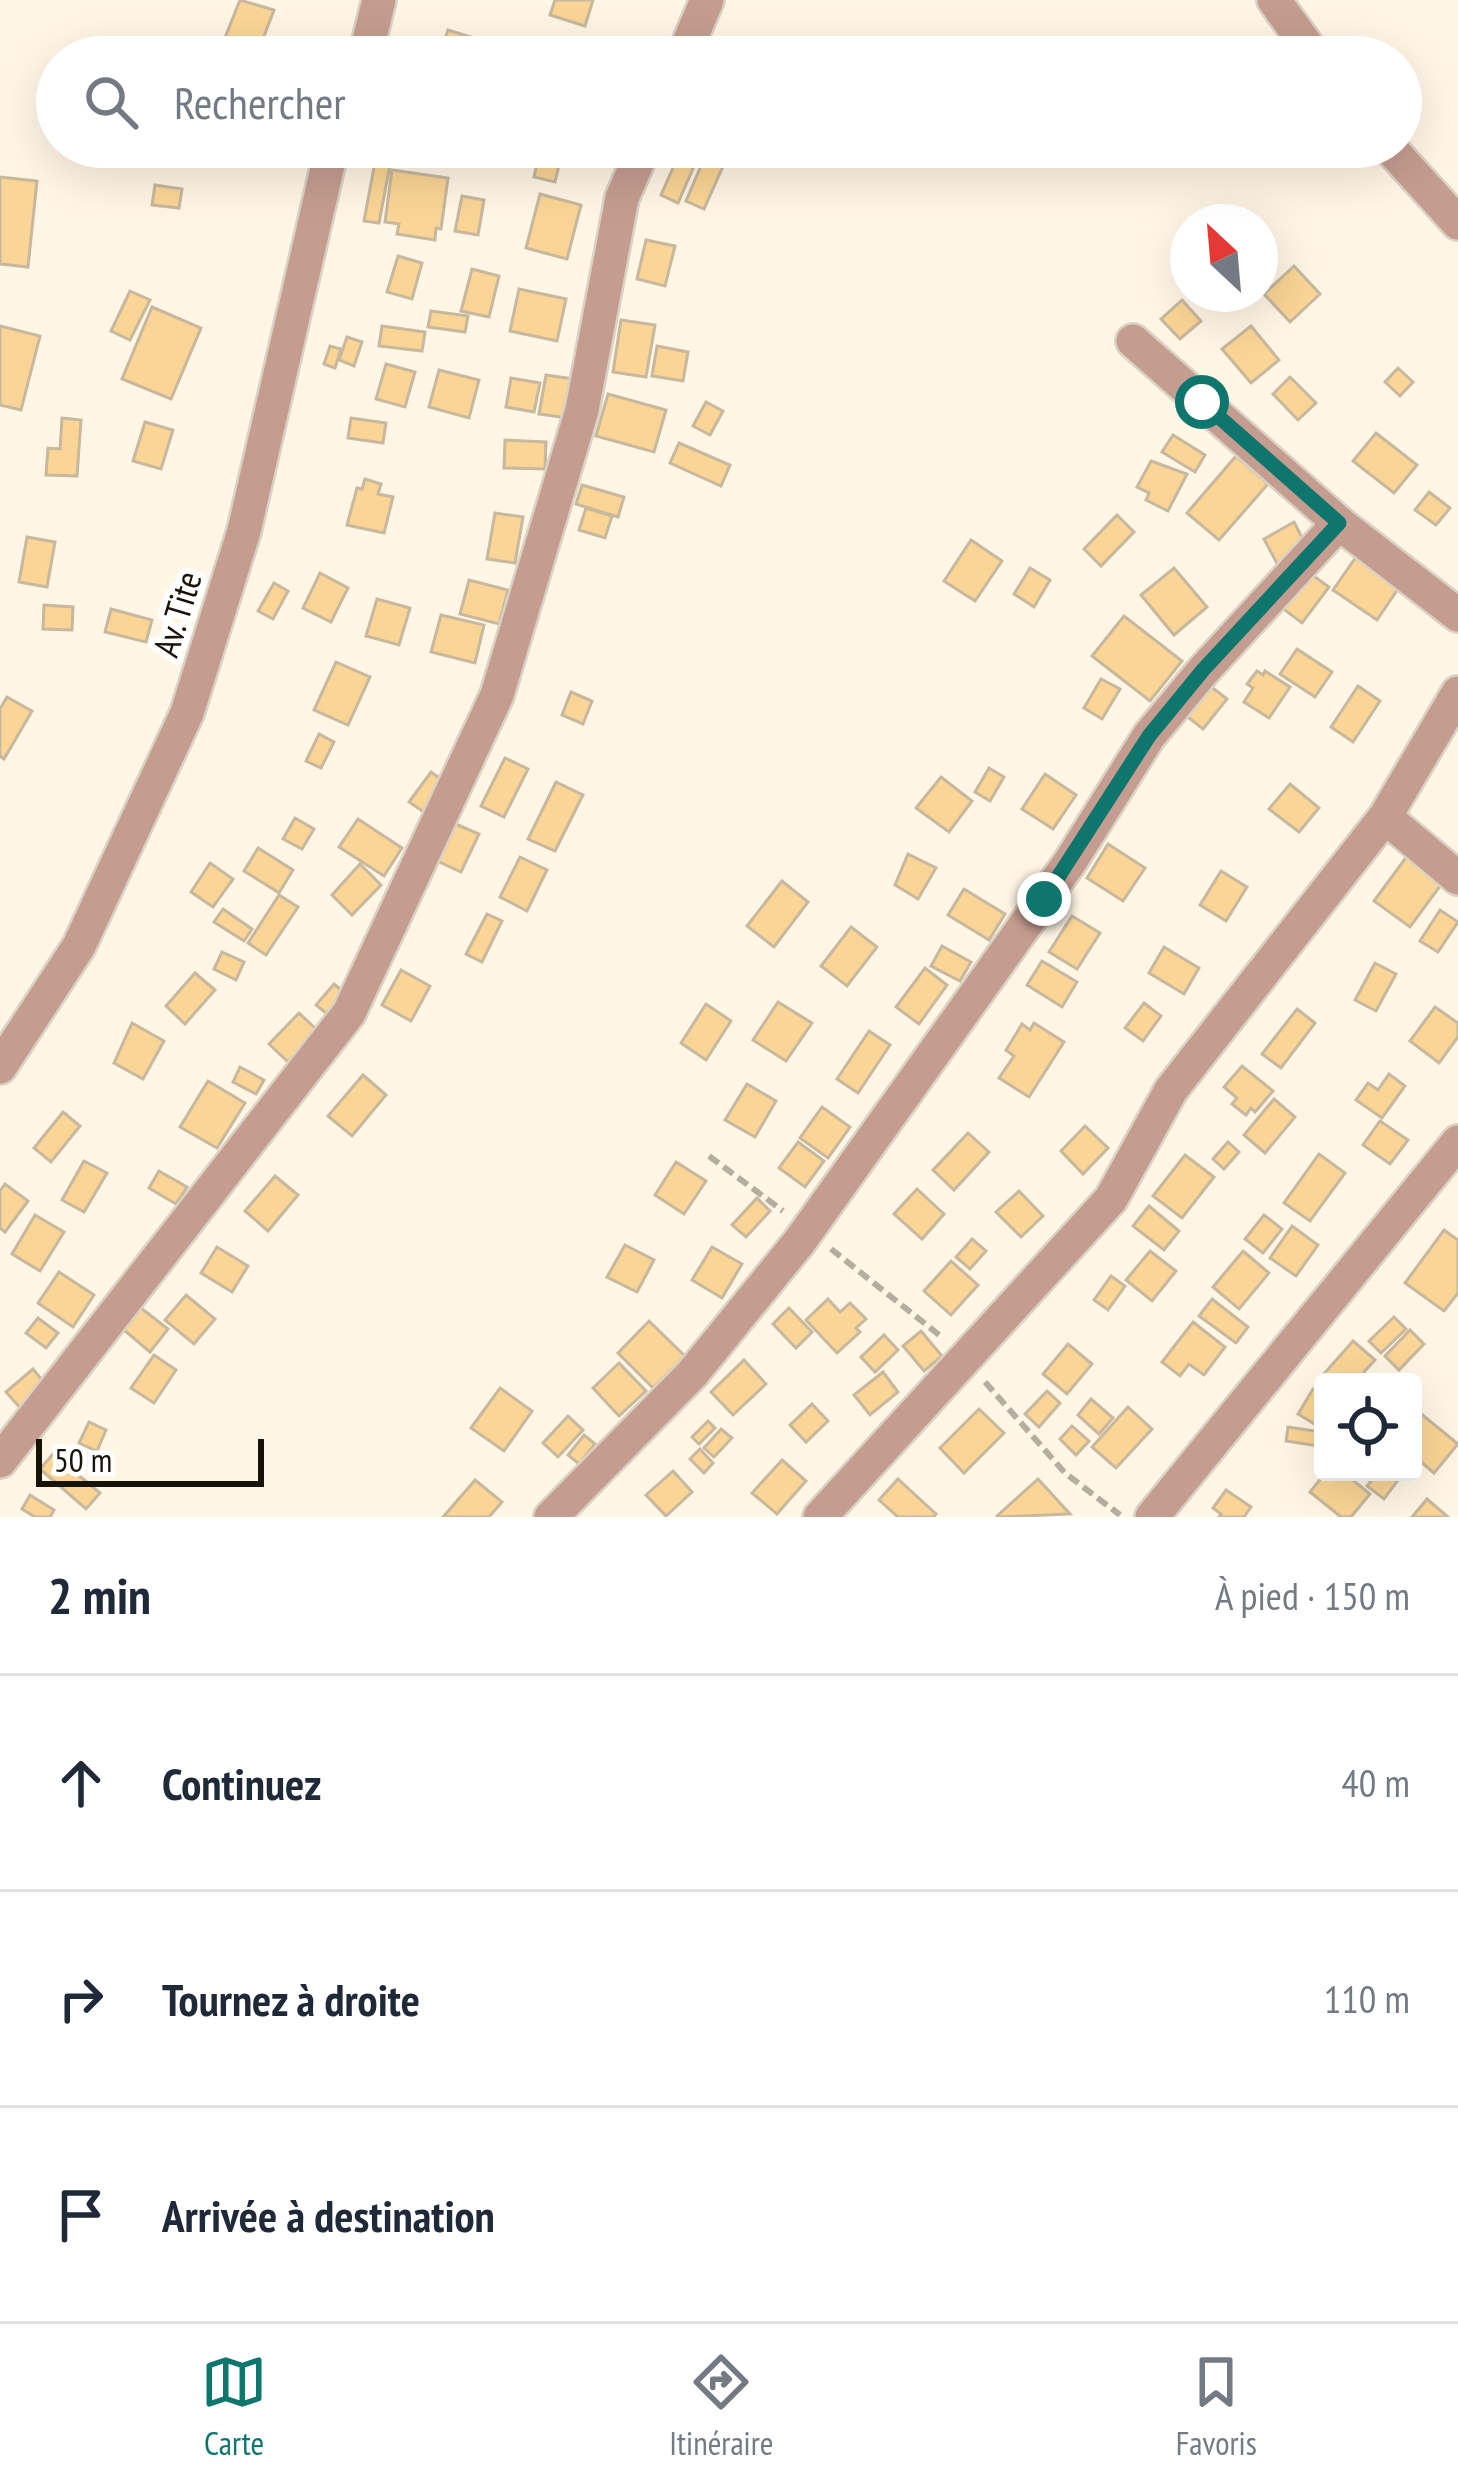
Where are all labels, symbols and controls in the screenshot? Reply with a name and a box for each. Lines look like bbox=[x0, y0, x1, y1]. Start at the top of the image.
search box bbox=[36, 36, 1422, 168]
icon: search bbox=[78, 69, 144, 135]
text: Rechercher bbox=[174, 73, 346, 131]
north arrow bbox=[1170, 204, 1278, 312]
route start bbox=[1175, 375, 1229, 429]
street label: Av. Tite bbox=[141, 565, 212, 662]
route end bbox=[1017, 872, 1071, 926]
map controls bbox=[1314, 1373, 1422, 1481]
button: locate bbox=[1314, 1373, 1422, 1481]
scale bar bbox=[36, 1433, 264, 1486]
text: 50 m bbox=[54, 1438, 112, 1481]
text: 2 min bbox=[48, 1562, 151, 1628]
text: À pied · 150 m bbox=[1215, 1570, 1410, 1621]
icon: ahead bbox=[48, 1750, 114, 1816]
text: Continuez bbox=[162, 1754, 321, 1812]
text: 40 m bbox=[1341, 1757, 1410, 1808]
icon: right bbox=[48, 1966, 114, 2032]
text: Tournez à droite bbox=[162, 1970, 420, 2028]
text: 110 m bbox=[1324, 1973, 1410, 2024]
icon: arrive bbox=[48, 2182, 114, 2248]
text: Arrivée à destination bbox=[162, 2186, 495, 2244]
tab: Carte bbox=[201, 2349, 267, 2464]
tab: Itinéraire bbox=[669, 2349, 773, 2464]
tab: Favoris bbox=[1176, 2349, 1257, 2464]

